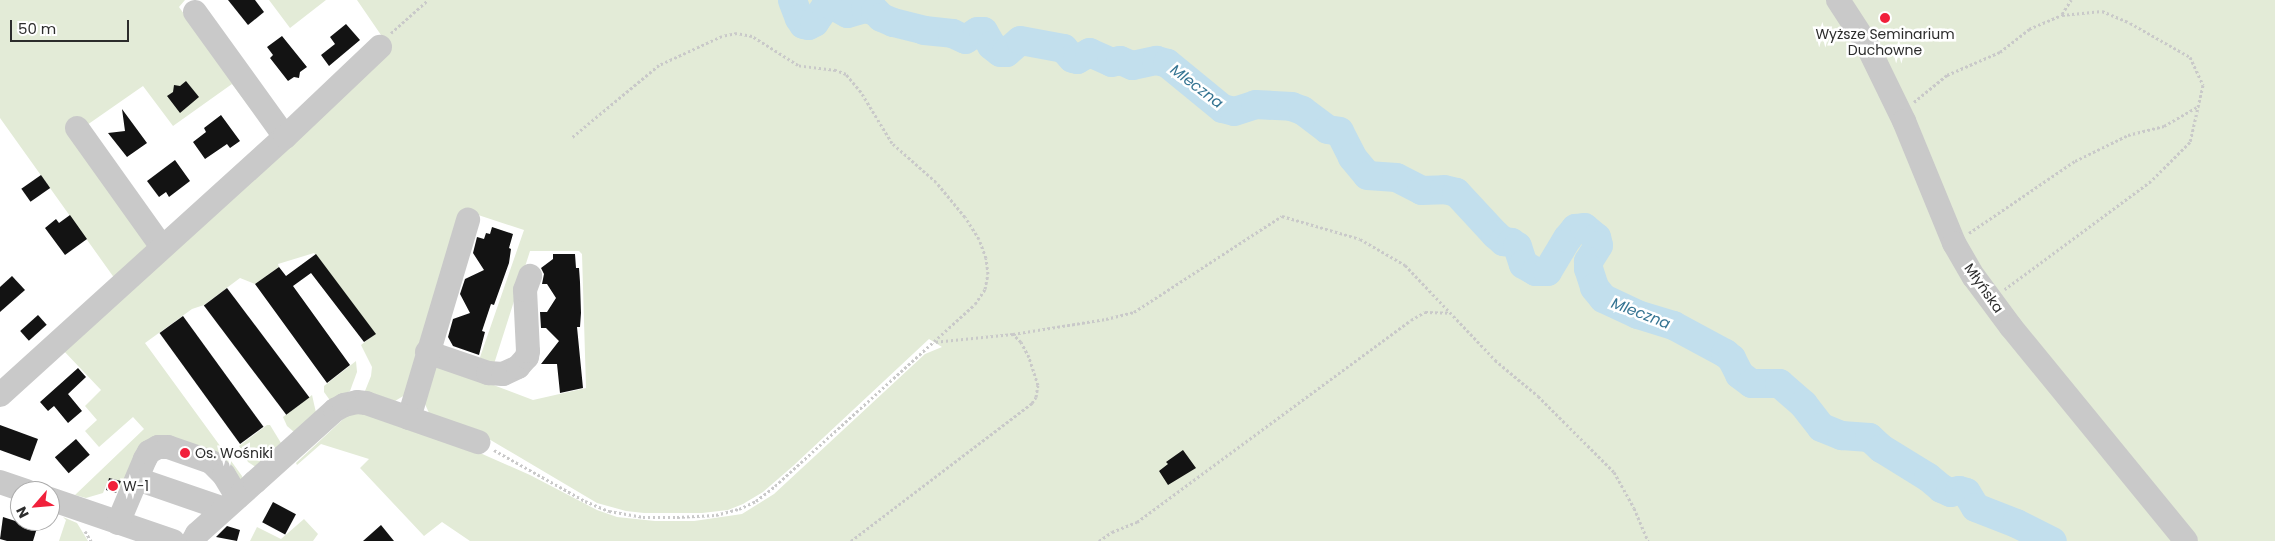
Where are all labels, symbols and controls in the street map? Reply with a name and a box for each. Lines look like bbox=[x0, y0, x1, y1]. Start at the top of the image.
scale bar bbox=[12, 10, 131, 42]
marker: Wyższe Seminarium Duchowne bbox=[1879, 12, 1891, 24]
text: 50 m bbox=[18, 18, 56, 39]
place label: Wyższe Seminarium Duchowne bbox=[1815, 26, 1955, 58]
water label: Mleczna bbox=[1167, 60, 1227, 112]
street label: Młyńska bbox=[1961, 260, 2007, 316]
water label: Mleczna bbox=[1609, 294, 1673, 332]
place label: Os. Wośniki bbox=[195, 445, 273, 461]
marker: Os. Wośniki bbox=[179, 447, 191, 459]
place label: W-1 bbox=[123, 478, 149, 494]
marker: W-1 bbox=[107, 480, 119, 492]
north arrow bbox=[10, 481, 60, 531]
text: N bbox=[11, 503, 34, 522]

